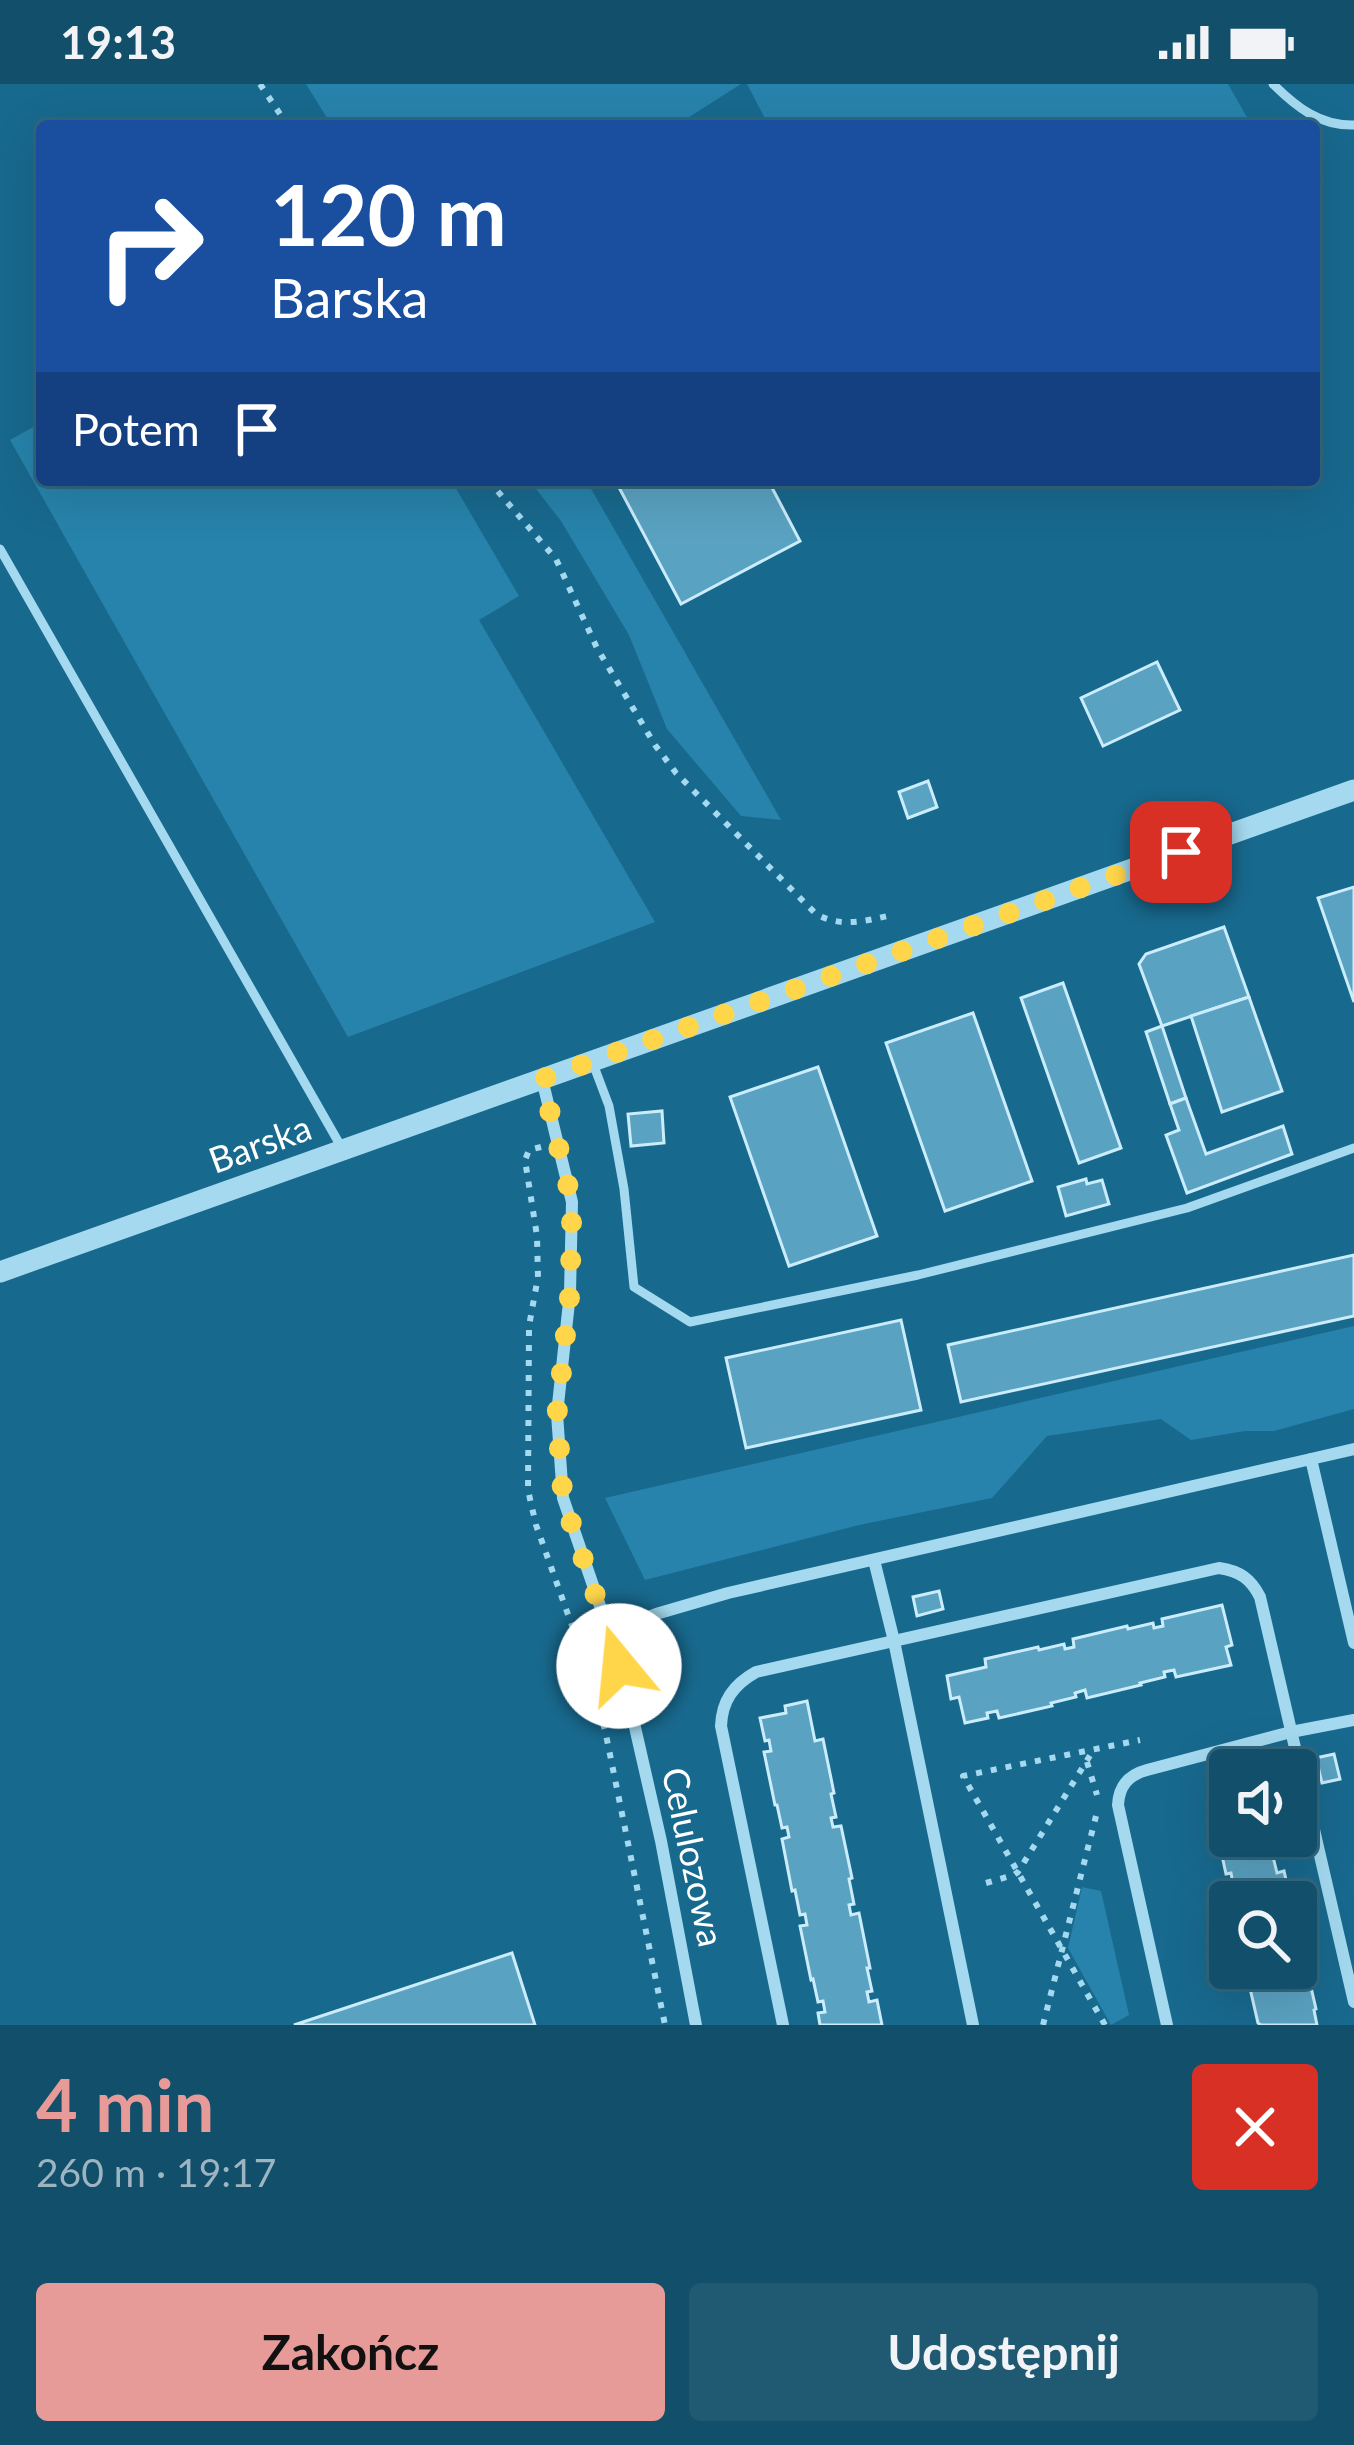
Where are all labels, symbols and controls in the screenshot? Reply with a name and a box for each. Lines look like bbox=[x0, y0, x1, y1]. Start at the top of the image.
text: 19:13 bbox=[60, 15, 176, 69]
text: 120 m bbox=[270, 163, 507, 264]
icon: right bbox=[72, 168, 228, 324]
text: Barska bbox=[270, 265, 428, 330]
icon: arrive bbox=[224, 396, 290, 462]
text: Potem bbox=[72, 402, 200, 456]
pin bbox=[1130, 801, 1232, 903]
icon: arrive bbox=[1148, 819, 1214, 885]
street label: Barska bbox=[202, 1104, 317, 1182]
position arrow bbox=[556, 1603, 682, 1729]
map controls bbox=[1209, 1749, 1317, 1989]
button: sound bbox=[1209, 1749, 1317, 1857]
street label: Celulozowa bbox=[654, 1763, 734, 1950]
button: search bbox=[1209, 1881, 1317, 1989]
text: 4 min bbox=[36, 2061, 214, 2147]
button: close bbox=[1192, 2064, 1318, 2190]
text: 260 m · 19:17 bbox=[36, 2149, 276, 2195]
button: Zakończ bbox=[36, 2283, 665, 2421]
button: Udostępnij bbox=[689, 2283, 1318, 2421]

